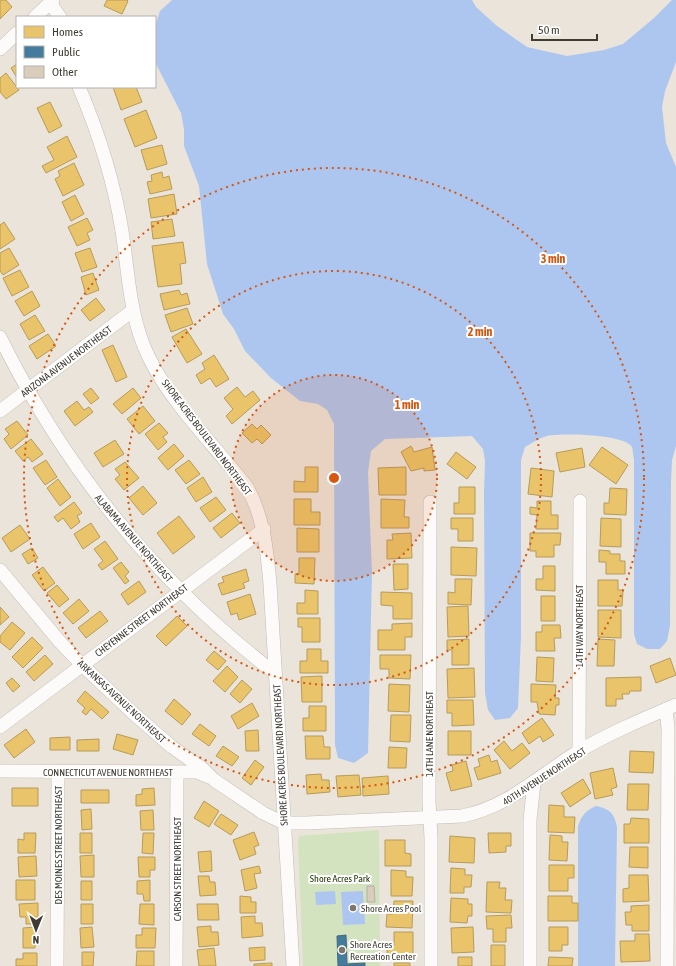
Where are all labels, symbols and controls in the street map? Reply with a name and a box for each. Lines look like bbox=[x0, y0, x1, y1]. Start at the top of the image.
legend bbox=[16, 16, 156, 88]
scale bar bbox=[532, 16, 597, 42]
text: 50 m bbox=[538, 23, 560, 37]
text: Homes bbox=[52, 25, 83, 39]
text: Public bbox=[52, 45, 80, 59]
text: Other bbox=[52, 65, 78, 79]
text: 3 min bbox=[541, 252, 565, 266]
street label: ARIZONA AVENUE NORTHEAST bbox=[19, 323, 114, 399]
text: 2 min bbox=[468, 325, 492, 339]
street label: SHORE ACRES BOULEVARD NORTHEAST bbox=[160, 377, 254, 498]
text: 1 min bbox=[395, 398, 419, 412]
centre of rings bbox=[327, 471, 341, 485]
street label: ALABAMA AVENUE NORTHEAST bbox=[93, 492, 175, 585]
street label: CHEYENNE STREET NORTHEAST bbox=[93, 582, 190, 659]
street label: 14TH WAY NORTHEAST bbox=[574, 584, 585, 667]
street label: ARKANSAS AVENUE NORTHEAST bbox=[75, 658, 168, 745]
street label: SHORE ACRES BOULEVARD NORTHEAST bbox=[271, 683, 290, 826]
street label: 14TH LANE NORTHEAST bbox=[424, 690, 435, 777]
street label: 40TH AVENUE NORTHEAST bbox=[501, 745, 588, 807]
street label: CONNECTICUT AVENUE NORTHEAST bbox=[43, 767, 173, 778]
street label: DES MOINES STREET NORTHEAST bbox=[53, 785, 64, 904]
street label: CARSON STREET NORTHEAST bbox=[172, 816, 183, 921]
park label: Shore Acres Park bbox=[310, 873, 371, 884]
marker: Shore Acres Pool bbox=[348, 903, 358, 913]
place label: Shore Acres Pool bbox=[361, 903, 422, 914]
north arrow bbox=[16, 910, 56, 950]
text: N bbox=[32, 934, 39, 946]
place label: Shore Acres Recreation Center bbox=[350, 939, 417, 962]
marker: Shore Acres Recreation Center bbox=[337, 945, 347, 955]

